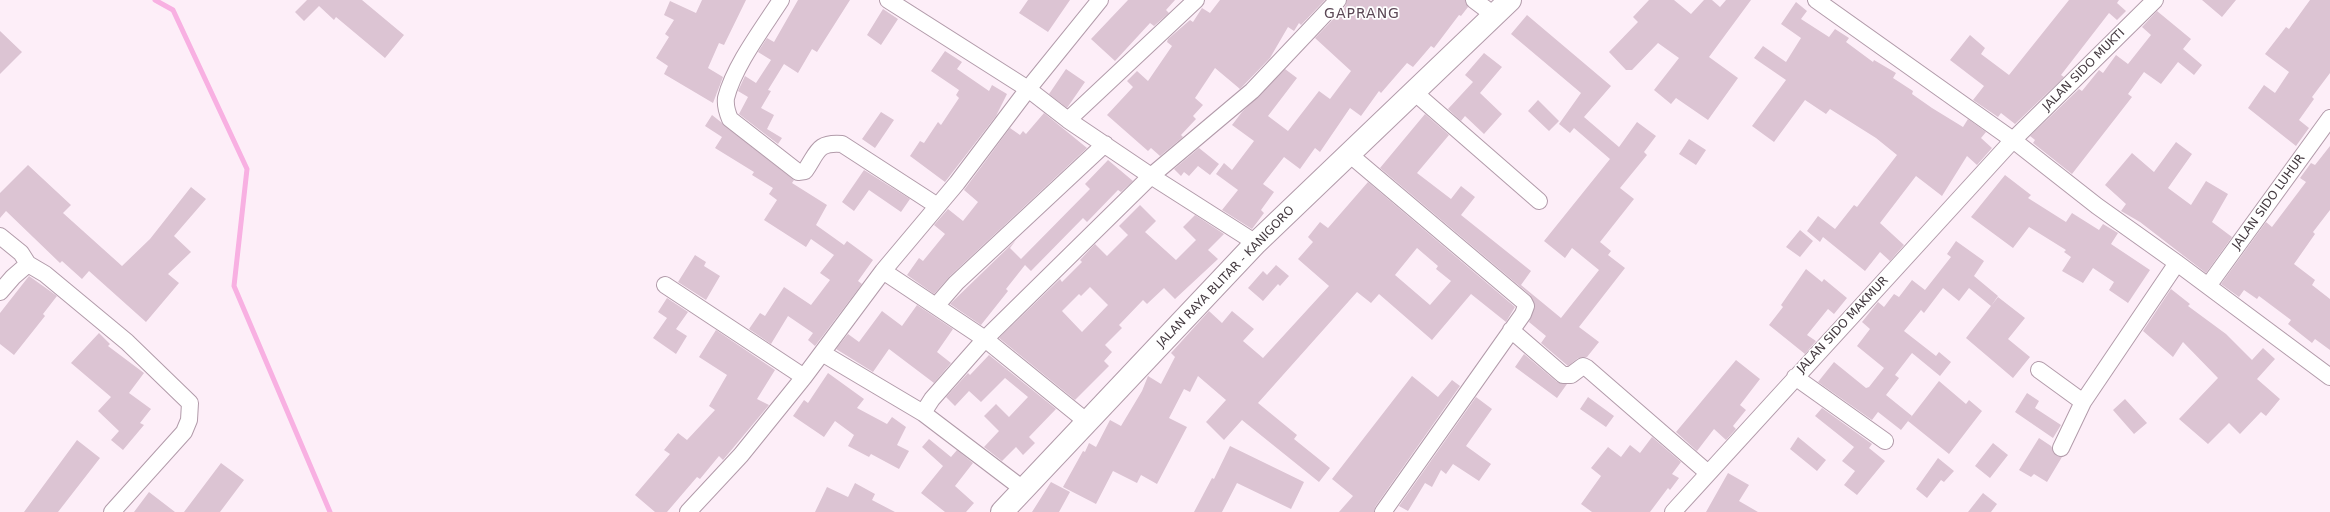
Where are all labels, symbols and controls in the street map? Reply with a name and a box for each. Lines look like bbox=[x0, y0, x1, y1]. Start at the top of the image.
district label: GAPRANG bbox=[1324, 6, 1400, 22]
street label: JALAN SIDO MUKTI bbox=[2040, 26, 2128, 114]
street label: JALAN SIDO LUHUR bbox=[2230, 152, 2308, 252]
street label: JALAN RAYA BLITAR - KANIGORO bbox=[1154, 203, 1298, 351]
street label: JALAN SIDO MAKMUR bbox=[1794, 274, 1892, 376]

